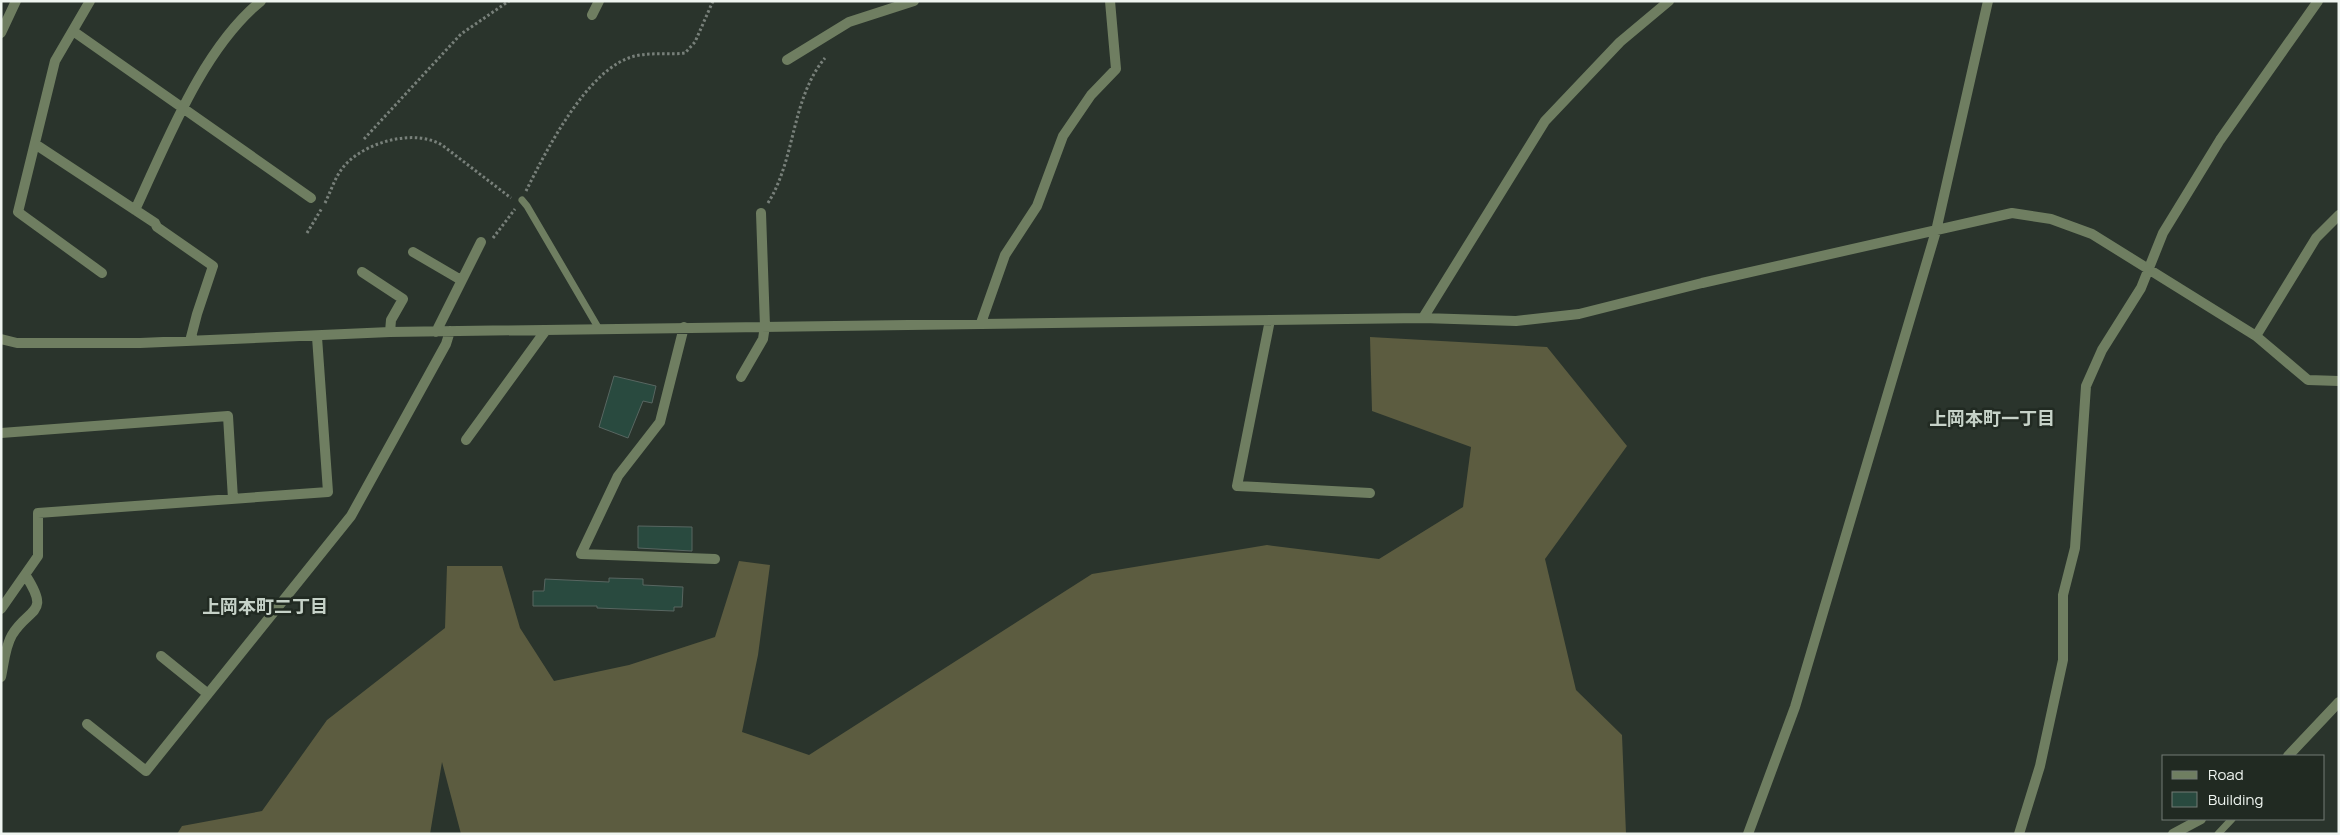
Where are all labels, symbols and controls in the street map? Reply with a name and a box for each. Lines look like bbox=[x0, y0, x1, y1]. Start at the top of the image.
district label: 上岡本町一丁目 bbox=[1929, 406, 2055, 430]
district label: 上岡本町二丁目 bbox=[202, 594, 328, 618]
legend bbox=[2162, 755, 2325, 820]
text: Road bbox=[2208, 764, 2244, 785]
text: Building bbox=[2208, 789, 2263, 810]

